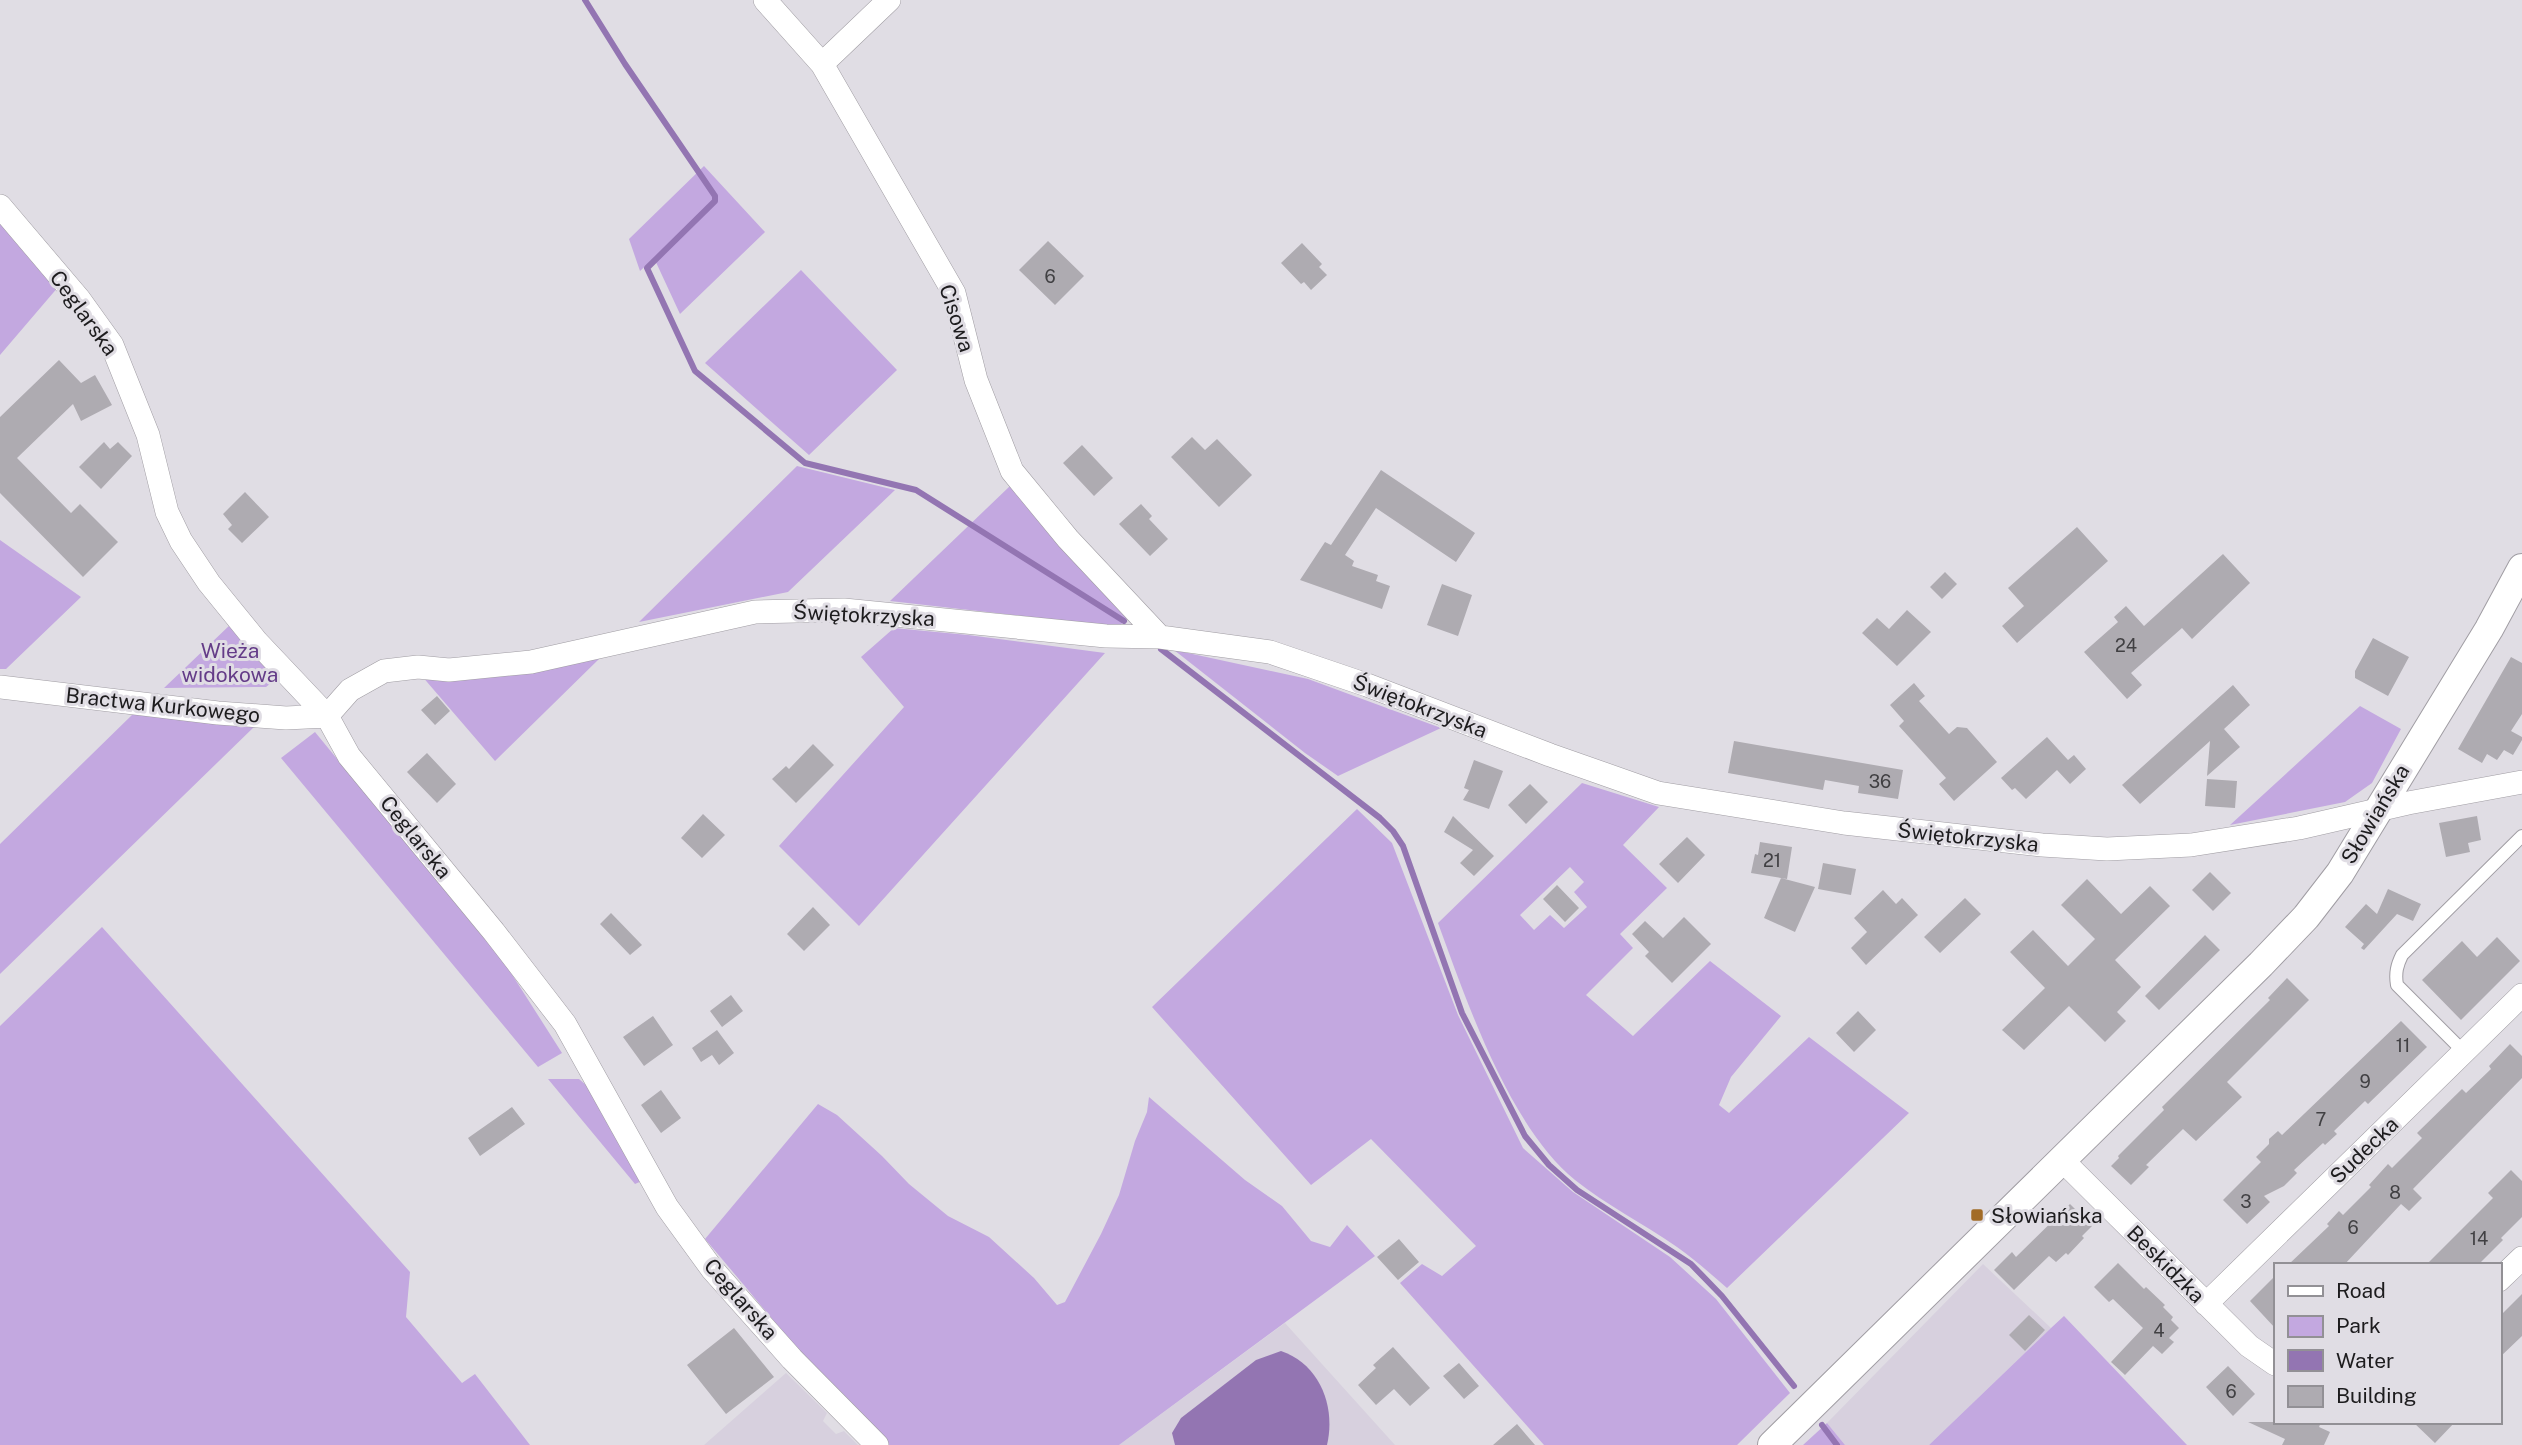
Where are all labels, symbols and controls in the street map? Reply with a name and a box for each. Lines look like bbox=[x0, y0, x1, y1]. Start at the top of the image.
street label: Ceglarska bbox=[45, 266, 123, 360]
house number: 6 bbox=[1044, 266, 1056, 287]
street label: Cisowa bbox=[934, 281, 980, 355]
street label: Świętokrzyska bbox=[793, 599, 935, 631]
house number: 24 bbox=[2115, 635, 2137, 656]
park label: Wieża widokowa bbox=[182, 638, 278, 687]
street label: Świętokrzyska bbox=[1349, 669, 1491, 743]
street label: Bractwa Kurkowego bbox=[65, 682, 261, 728]
street label: Słowiańska bbox=[2336, 760, 2414, 868]
house number: 36 bbox=[1869, 771, 1891, 792]
street label: Ceglarska bbox=[375, 791, 457, 883]
street label: Świętokrzyska bbox=[1896, 817, 2040, 857]
house number: 21 bbox=[1763, 850, 1781, 871]
house number: 11 bbox=[2396, 1035, 2410, 1056]
house number: 9 bbox=[2359, 1071, 2371, 1092]
house number: 7 bbox=[2316, 1109, 2326, 1130]
street label: Sudecka bbox=[2325, 1111, 2403, 1189]
house number: 8 bbox=[2389, 1182, 2401, 1203]
house number: 3 bbox=[2240, 1191, 2252, 1212]
place label: Słowiańska bbox=[1991, 1203, 2103, 1228]
marker: Słowiańska bbox=[1969, 1207, 1985, 1223]
house number: 6 bbox=[2347, 1217, 2359, 1238]
street label: Beskidzka bbox=[2122, 1220, 2210, 1308]
house number: 14 bbox=[2470, 1228, 2488, 1249]
street label: Ceglarska bbox=[699, 1253, 783, 1345]
legend bbox=[2274, 1263, 2501, 1424]
text: Road bbox=[2336, 1278, 2386, 1303]
text: Park bbox=[2336, 1313, 2381, 1338]
house number: 4 bbox=[2153, 1320, 2165, 1341]
text: Water bbox=[2336, 1348, 2394, 1373]
house number: 6 bbox=[2225, 1381, 2237, 1402]
text: Building bbox=[2336, 1383, 2417, 1408]

